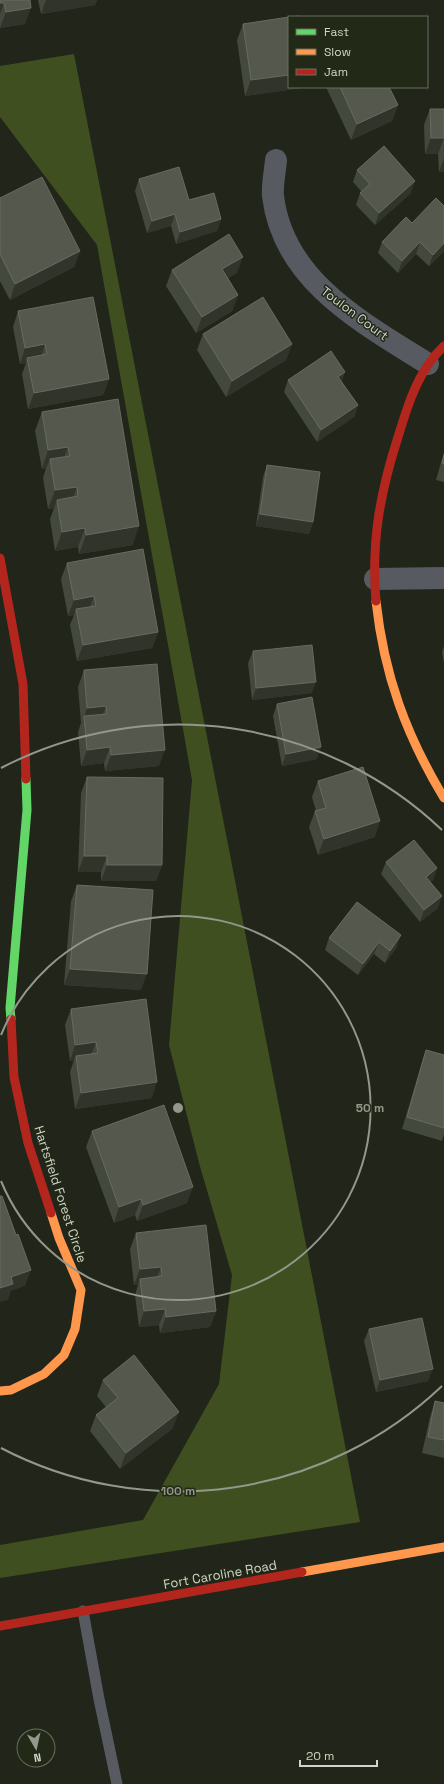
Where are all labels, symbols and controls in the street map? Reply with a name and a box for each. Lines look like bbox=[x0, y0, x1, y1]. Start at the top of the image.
legend bbox=[288, 16, 428, 88]
text: Fast bbox=[324, 24, 349, 40]
text: Slow bbox=[324, 44, 351, 60]
text: Jam bbox=[324, 64, 348, 80]
street label: Toulon Court bbox=[318, 283, 392, 344]
text: 50 m bbox=[356, 1100, 384, 1116]
centre of rings bbox=[171, 1101, 185, 1115]
street label: Hartsfield Forest Circle bbox=[30, 1124, 91, 1265]
text: 100 m bbox=[161, 1483, 195, 1499]
street label: Fort Caroline Road bbox=[162, 1556, 278, 1593]
north arrow bbox=[16, 1728, 56, 1768]
scale bar bbox=[300, 1742, 377, 1768]
text: 20 m bbox=[306, 1748, 334, 1764]
text: N bbox=[33, 1750, 42, 1765]

